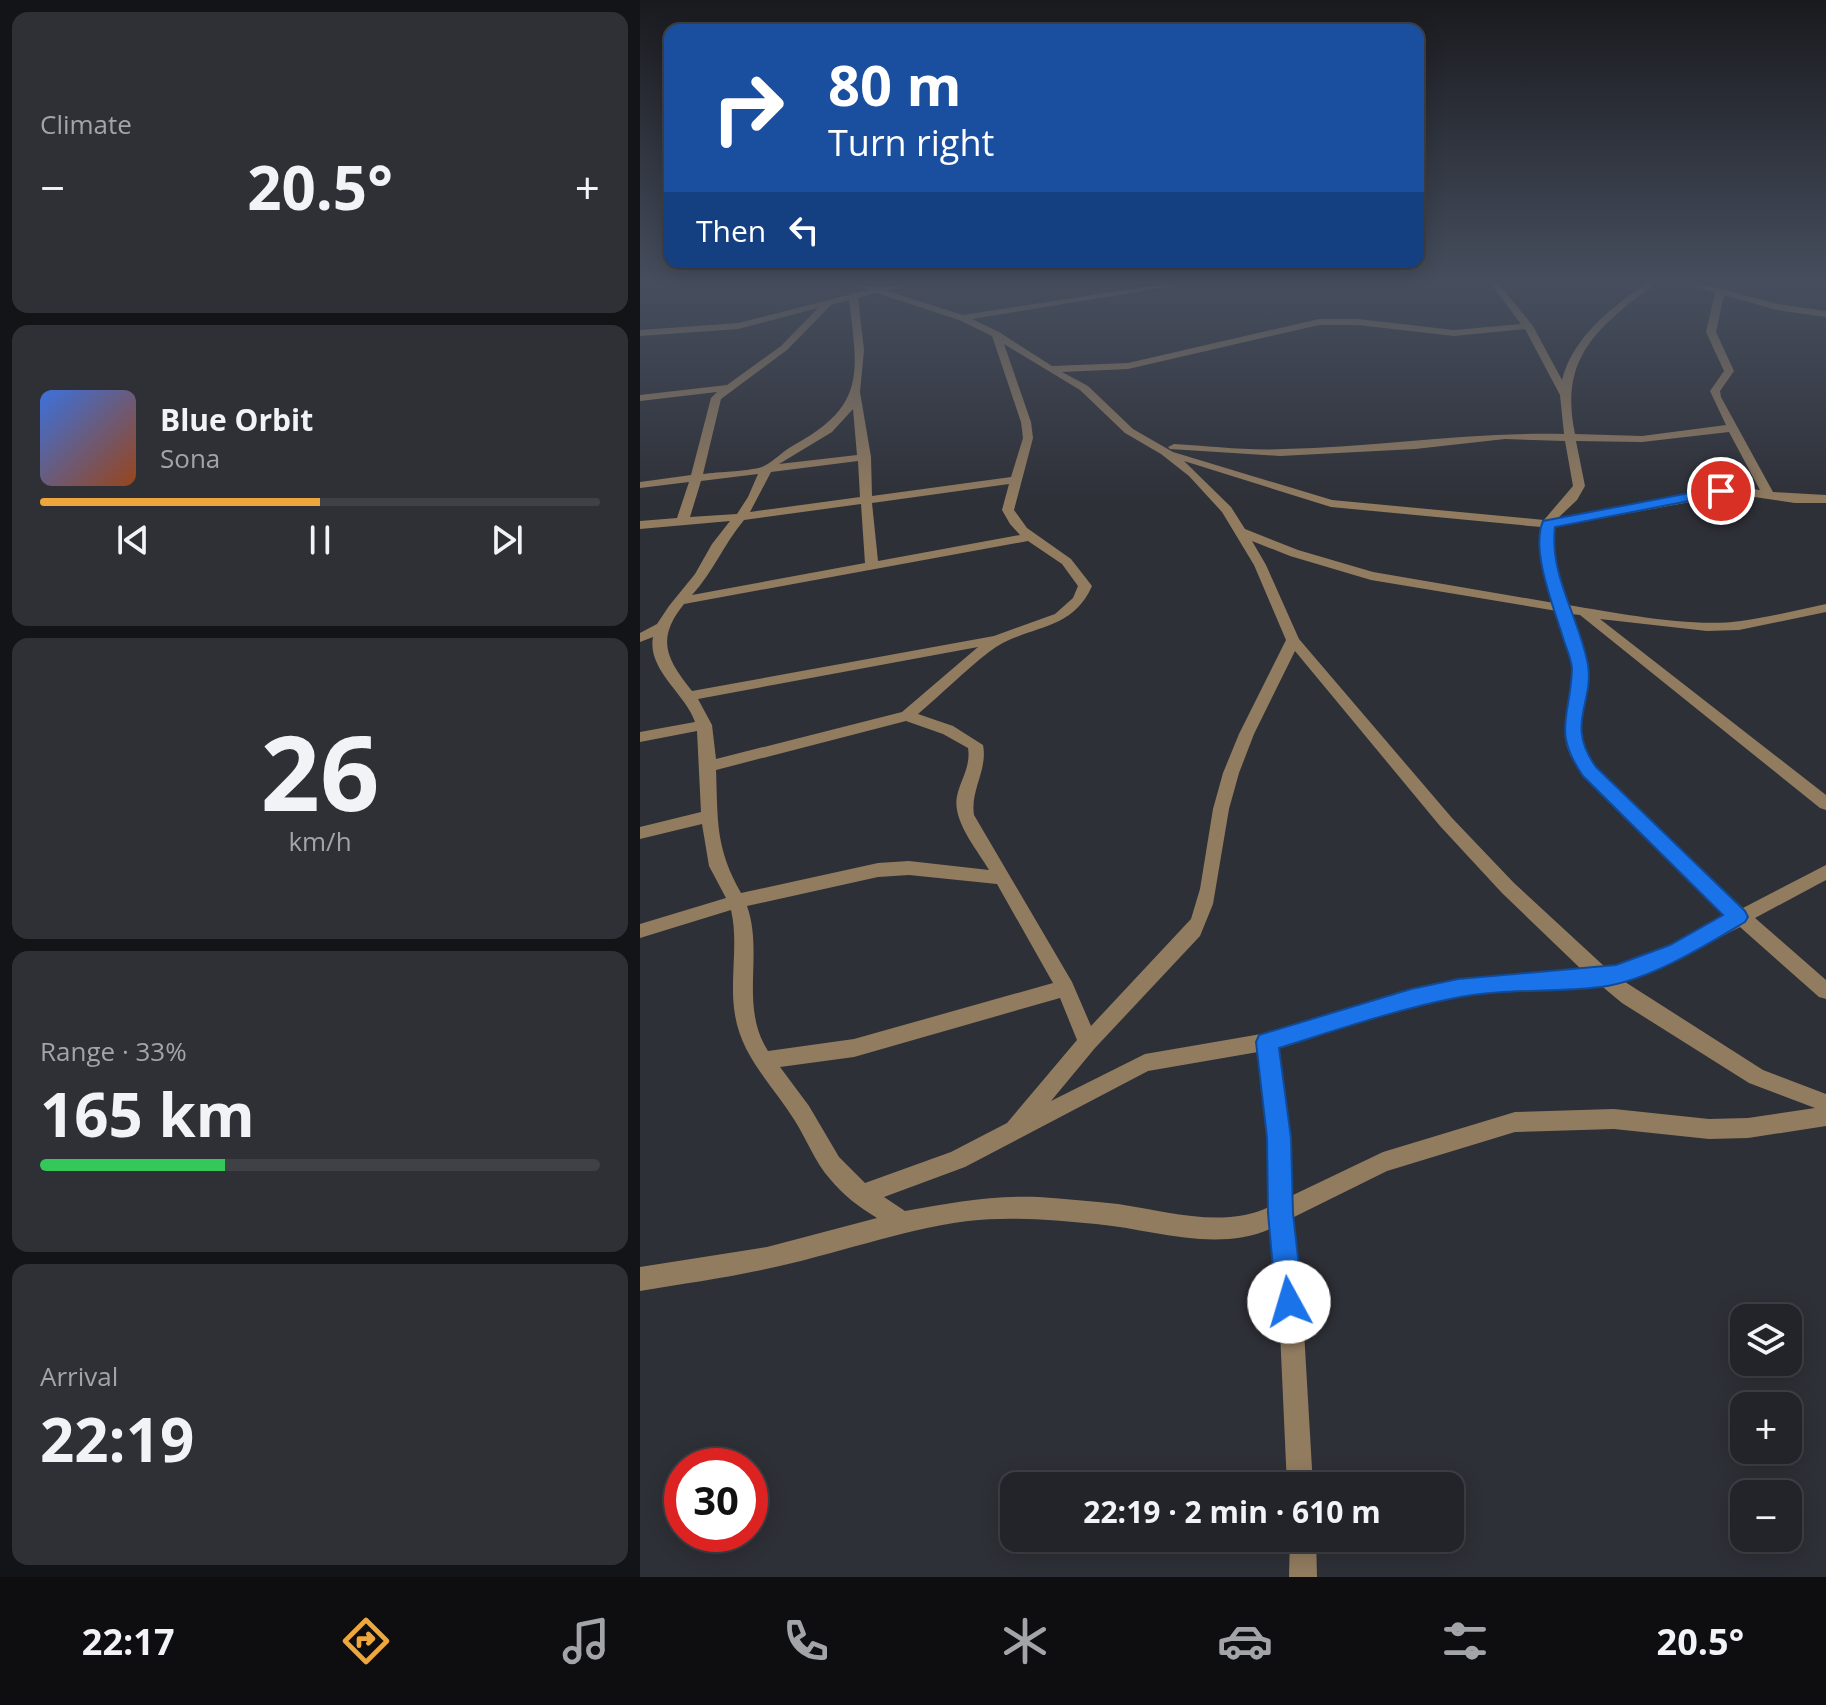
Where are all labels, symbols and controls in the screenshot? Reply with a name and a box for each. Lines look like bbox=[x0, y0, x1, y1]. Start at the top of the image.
text: 80 m bbox=[828, 46, 962, 122]
icon: right bbox=[696, 56, 800, 160]
text: Climate bbox=[40, 106, 132, 142]
text: Turn right bbox=[828, 118, 994, 167]
text: 20.5° bbox=[247, 146, 393, 228]
text: − bbox=[40, 157, 65, 217]
text: + bbox=[575, 157, 600, 217]
icon: left bbox=[782, 208, 826, 252]
text: Then bbox=[696, 210, 766, 251]
text: Blue Orbit bbox=[160, 399, 313, 440]
text: Sona bbox=[160, 440, 220, 476]
pin bbox=[1687, 457, 1755, 525]
icon: arrive bbox=[1699, 469, 1743, 513]
icon: previous bbox=[111, 518, 155, 562]
icon: pause bbox=[298, 518, 342, 562]
icon: next bbox=[485, 518, 529, 562]
text: 26 bbox=[261, 700, 379, 841]
text: km/h bbox=[288, 823, 352, 859]
text: Range · 33% bbox=[40, 1033, 187, 1069]
text: 165 km bbox=[40, 1073, 255, 1155]
position arrow bbox=[1247, 1260, 1331, 1344]
map controls bbox=[1730, 1304, 1802, 1552]
button: layers bbox=[1730, 1304, 1802, 1376]
text: Arrival bbox=[40, 1358, 118, 1394]
button: + bbox=[1730, 1392, 1802, 1464]
text: 22:19 bbox=[40, 1398, 194, 1480]
speed limit sign: 30 bbox=[664, 1448, 768, 1552]
button: − bbox=[1730, 1480, 1802, 1552]
text: 22:19 · 2 min · 610 m bbox=[1083, 1491, 1381, 1532]
icon: directions bbox=[338, 1613, 394, 1669]
icon: music bbox=[558, 1613, 614, 1669]
icon: phone bbox=[778, 1613, 834, 1669]
icon: climate bbox=[997, 1613, 1053, 1669]
icon: car bbox=[1217, 1613, 1273, 1669]
icon: filters bbox=[1437, 1613, 1493, 1669]
text: 22:17 bbox=[82, 1617, 174, 1666]
text: 20.5° bbox=[1657, 1617, 1744, 1666]

